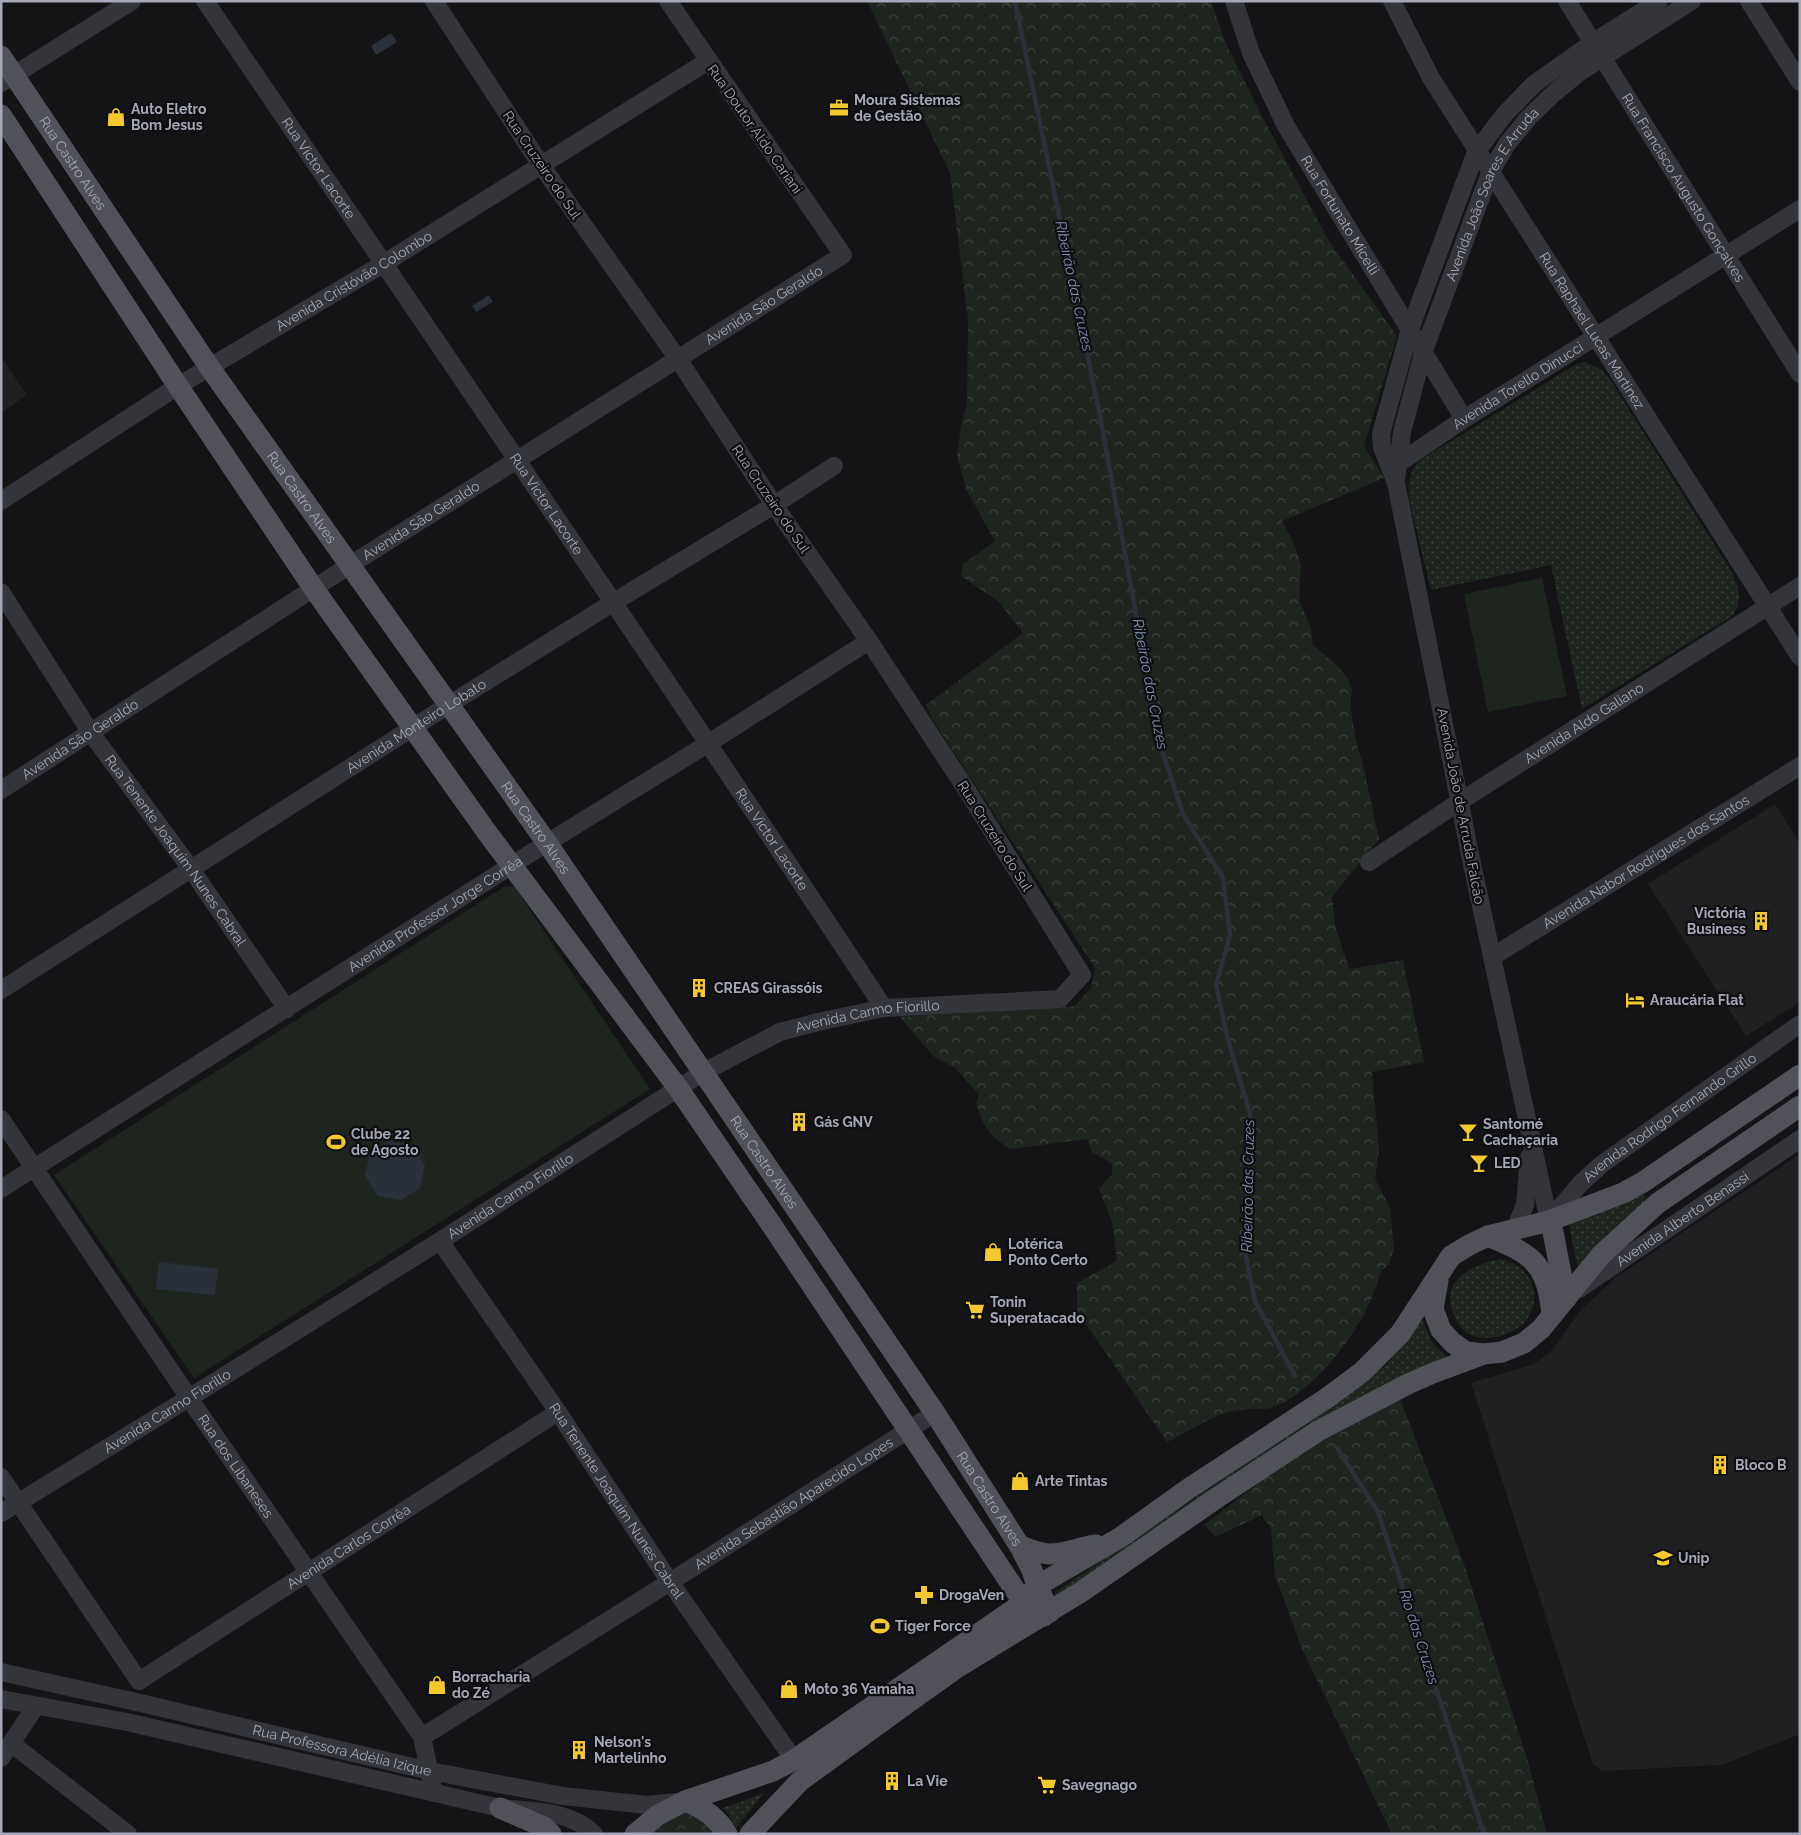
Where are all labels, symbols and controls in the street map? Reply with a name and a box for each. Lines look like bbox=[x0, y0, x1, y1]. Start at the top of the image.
street label: Rua Doutor Aldo Cariani bbox=[704, 61, 806, 197]
street label: Rua Francisco Augusto Gonçalves bbox=[1619, 90, 1749, 285]
place label: Moura Sistemas de Gestão bbox=[854, 92, 961, 124]
office icon: Moura Sistemas de Gestão bbox=[828, 97, 850, 119]
place label: Auto Eletro Bom Jesus bbox=[131, 101, 207, 133]
street label: Avenida João Soares E Arruda bbox=[1442, 104, 1542, 283]
shop icon: Auto Eletro Bom Jesus bbox=[105, 106, 127, 128]
street label: Rua Cruzeiro do Sul bbox=[500, 108, 584, 222]
street label: Rua Castro Alves bbox=[36, 114, 110, 213]
street label: Rua Victor Lacorte bbox=[279, 114, 359, 222]
street label: Rua Fortunato Micelli bbox=[1298, 153, 1383, 278]
water label: Ribeirão das Cruzes bbox=[1051, 219, 1097, 353]
street label: Avenida Cristóvão Colombo bbox=[273, 227, 435, 334]
street label: Rua Raphael Lucas Martinez bbox=[1536, 249, 1648, 412]
street label: Avenida São Geraldo bbox=[702, 262, 825, 348]
street label: Avenida Torello Dinucci bbox=[1449, 339, 1586, 432]
street label: Rua Cruzeiro do Sul bbox=[729, 442, 813, 556]
street label: Rua Castro Alves bbox=[264, 448, 340, 546]
street label: Rua Victor Lacorte bbox=[507, 450, 587, 558]
street label: Avenida São Geraldo bbox=[359, 478, 482, 563]
water label: Ribeirão das Cruzes bbox=[1128, 617, 1172, 751]
street label: Avenida Monteiro Lobato bbox=[343, 676, 489, 776]
street label: Avenida Aldo Galiano bbox=[1521, 679, 1646, 767]
street label: Avenida São Geraldo bbox=[19, 696, 141, 782]
street label: Avenida João de Arruda Falcão bbox=[1434, 706, 1488, 906]
street label: Rua Tenente Joaquim Nunes Cabral bbox=[102, 752, 249, 949]
street label: Rua Cruzeiro do Sul bbox=[955, 778, 1036, 894]
street label: Rua Castro Alves bbox=[498, 779, 574, 877]
street label: Rua Victor Lacorte bbox=[732, 785, 812, 893]
street label: Avenida Nabor Rodrigues dos Santos bbox=[1540, 791, 1752, 932]
street label: Avenida Professor Jorge Corrêa bbox=[345, 853, 525, 975]
place label: Victória Business bbox=[1687, 905, 1746, 937]
building icon: Victória Business bbox=[1750, 910, 1772, 932]
building icon: CREAS Girassóis bbox=[688, 977, 710, 999]
place label: CREAS Girassóis bbox=[714, 980, 823, 996]
hotel icon: Araucária Flat bbox=[1624, 989, 1646, 1011]
place label: Araucária Flat bbox=[1650, 992, 1744, 1008]
street label: Avenida Carmo Fiorillo bbox=[794, 997, 940, 1036]
street label: Avenida Rodrigo Fernando Grillo bbox=[1580, 1050, 1759, 1185]
building icon: Gás GNV bbox=[788, 1111, 810, 1133]
street label: Rua Castro Alves bbox=[727, 1113, 802, 1212]
place label: Gás GNV bbox=[814, 1114, 873, 1130]
place label: Santomé Cachaçaria bbox=[1483, 1116, 1558, 1148]
water label: Ribeirão das Cruzes bbox=[1238, 1119, 1258, 1253]
bar icon: Santomé Cachaçaria bbox=[1457, 1121, 1479, 1143]
place label: Clube 22 de Agosto bbox=[351, 1126, 419, 1158]
sports icon: Clube 22 de Agosto bbox=[325, 1131, 347, 1153]
street label: Avenida Carmo Fiorillo bbox=[444, 1150, 576, 1242]
bar icon: LED bbox=[1468, 1152, 1490, 1174]
place label: LED bbox=[1494, 1155, 1521, 1171]
street label: Avenida Alberto Benassi bbox=[1613, 1168, 1752, 1269]
place label: Lotérica Ponto Certo bbox=[1008, 1236, 1088, 1268]
shop icon: Lotérica Ponto Certo bbox=[982, 1241, 1004, 1263]
place label: Tonin Superatacado bbox=[990, 1294, 1085, 1326]
supermarket icon: Tonin Superatacado bbox=[964, 1299, 986, 1321]
street label: Avenida Carmo Fiorillo bbox=[101, 1366, 234, 1456]
street label: Rua Tenente Joaquim Nunes Cabral bbox=[546, 1400, 687, 1602]
street label: Rua dos Libaneses bbox=[195, 1411, 277, 1521]
street label: Avenida Sebastião Aparecido Lopes bbox=[691, 1434, 896, 1572]
street label: Rua Castro Alves bbox=[954, 1448, 1026, 1549]
building icon: Bloco B bbox=[1709, 1454, 1731, 1476]
place label: Bloco B bbox=[1735, 1457, 1787, 1473]
shop icon: Arte Tintas bbox=[1009, 1470, 1031, 1492]
place label: Arte Tintas bbox=[1035, 1473, 1108, 1489]
street label: Avenida Carlos Corrêa bbox=[284, 1501, 413, 1592]
school or university icon: Unip bbox=[1652, 1547, 1674, 1569]
place label: Unip bbox=[1678, 1550, 1709, 1566]
pharmacy icon: DrogaVen bbox=[913, 1584, 935, 1606]
place label: DrogaVen bbox=[939, 1587, 1004, 1603]
water label: Rio das Cruzes bbox=[1395, 1587, 1443, 1687]
sports icon: Tiger Force bbox=[869, 1615, 891, 1637]
place label: Tiger Force bbox=[895, 1618, 971, 1634]
place label: Borracharia do Zé bbox=[452, 1669, 530, 1701]
shop icon: Borracharia do Zé bbox=[426, 1674, 448, 1696]
shop icon: Moto 36 Yamaha bbox=[778, 1678, 800, 1700]
place label: Moto 36 Yamaha bbox=[804, 1681, 914, 1697]
street label: Rua Professora Adélia Izique bbox=[251, 1722, 433, 1779]
place label: Nelson's Martelinho bbox=[594, 1734, 667, 1766]
building icon: Nelson's Martelinho bbox=[568, 1739, 590, 1761]
building icon: La Vie bbox=[881, 1770, 903, 1792]
place label: La Vie bbox=[907, 1773, 948, 1789]
supermarket icon: Savegnago bbox=[1036, 1774, 1058, 1796]
place label: Savegnago bbox=[1062, 1777, 1137, 1793]

